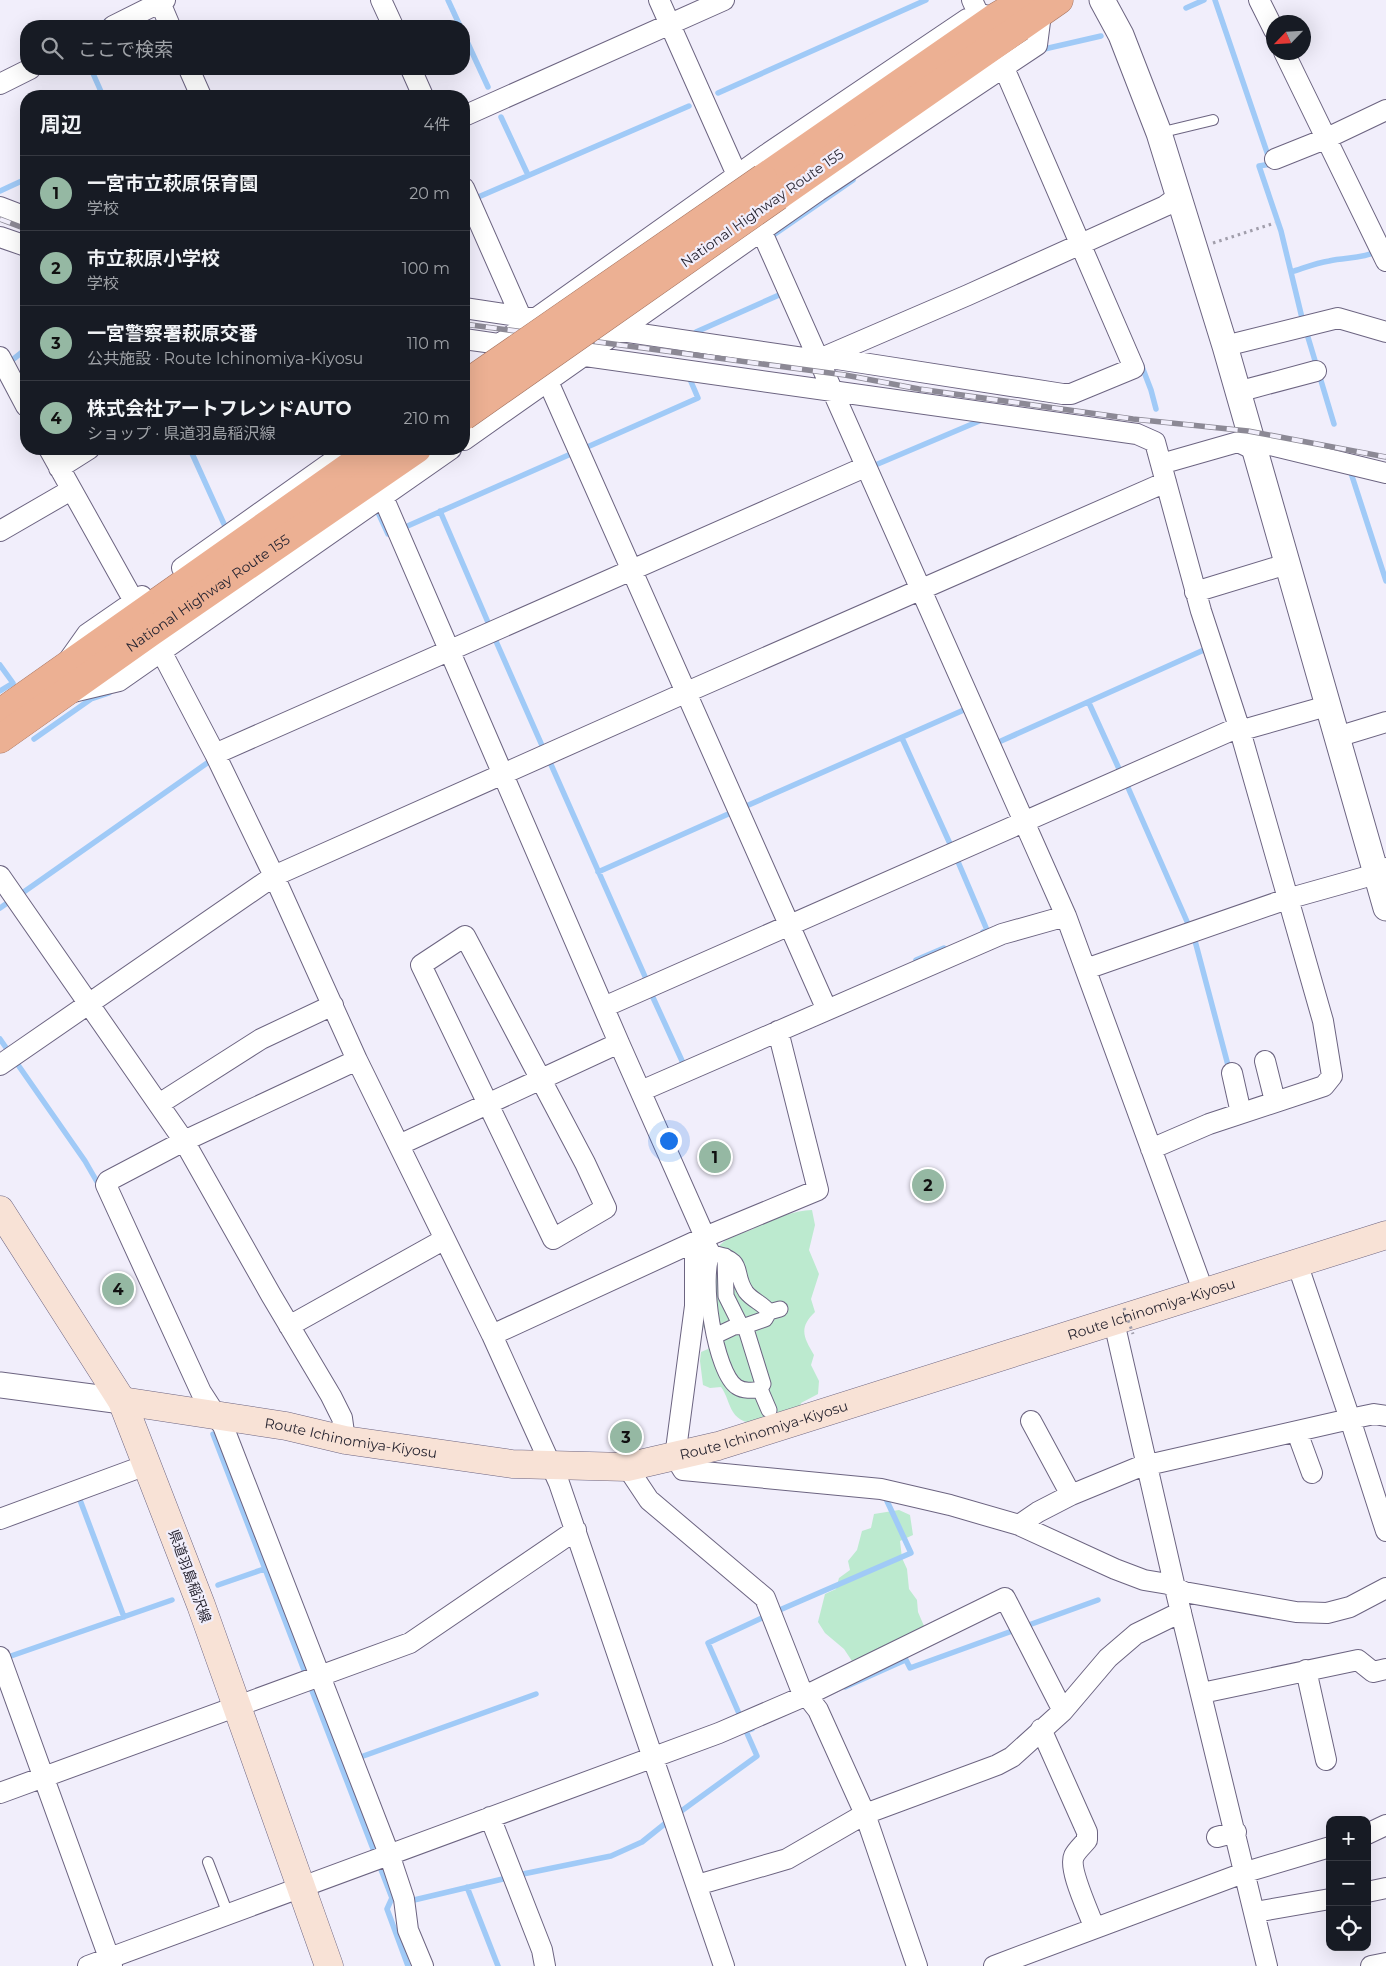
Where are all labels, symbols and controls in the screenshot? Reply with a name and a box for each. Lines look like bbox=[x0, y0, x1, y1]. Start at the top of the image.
north arrow bbox=[1266, 15, 1311, 60]
search box bbox=[20, 20, 470, 75]
icon: search bbox=[38, 34, 66, 62]
text: ここで検索 bbox=[78, 38, 173, 61]
text: 周辺 bbox=[40, 112, 82, 137]
text: 4件 bbox=[423, 115, 450, 134]
street label: National Highway Route 155 bbox=[677, 145, 847, 271]
text: 一宮市立萩原保育園 bbox=[87, 172, 258, 195]
text: 1 bbox=[53, 184, 59, 203]
text: 20 m bbox=[409, 184, 450, 203]
text: 学校 bbox=[87, 199, 119, 218]
text: 市立萩原小学校 bbox=[87, 247, 220, 270]
text: 2 bbox=[51, 259, 61, 278]
text: 100 m bbox=[402, 259, 450, 278]
text: 学校 bbox=[87, 274, 119, 293]
text: 一宮警察署萩原交番 bbox=[87, 322, 258, 345]
text: 3 bbox=[51, 334, 61, 353]
text: 110 m bbox=[407, 334, 450, 353]
text: 公共施設 · Route Ichinomiya-Kiyosu bbox=[87, 349, 363, 368]
text: 株式会社アートフレンドAUTO bbox=[87, 397, 351, 420]
text: 4 bbox=[50, 409, 62, 428]
text: 210 m bbox=[403, 409, 450, 428]
text: ショップ · 県道羽島稲沢線 bbox=[87, 424, 275, 443]
street label: National Highway Route 155 bbox=[122, 530, 293, 656]
your location bbox=[656, 1128, 682, 1154]
pin: 1 bbox=[699, 1138, 731, 1176]
pin: 2 bbox=[912, 1166, 944, 1204]
pin: 4 bbox=[102, 1270, 134, 1308]
street label: Route Ichinomiya-Kiyosu bbox=[1065, 1274, 1237, 1344]
street label: Route Ichinomiya-Kiyosu bbox=[678, 1396, 850, 1464]
street label: Route Ichinomiya-Kiyosu bbox=[263, 1414, 438, 1462]
pin: 3 bbox=[610, 1418, 642, 1456]
street label: 県道羽島稲沢線 bbox=[165, 1527, 215, 1625]
map controls bbox=[1326, 1816, 1371, 1951]
button: + bbox=[1326, 1816, 1371, 1861]
button: − bbox=[1326, 1861, 1371, 1906]
button: locate bbox=[1326, 1906, 1371, 1951]

